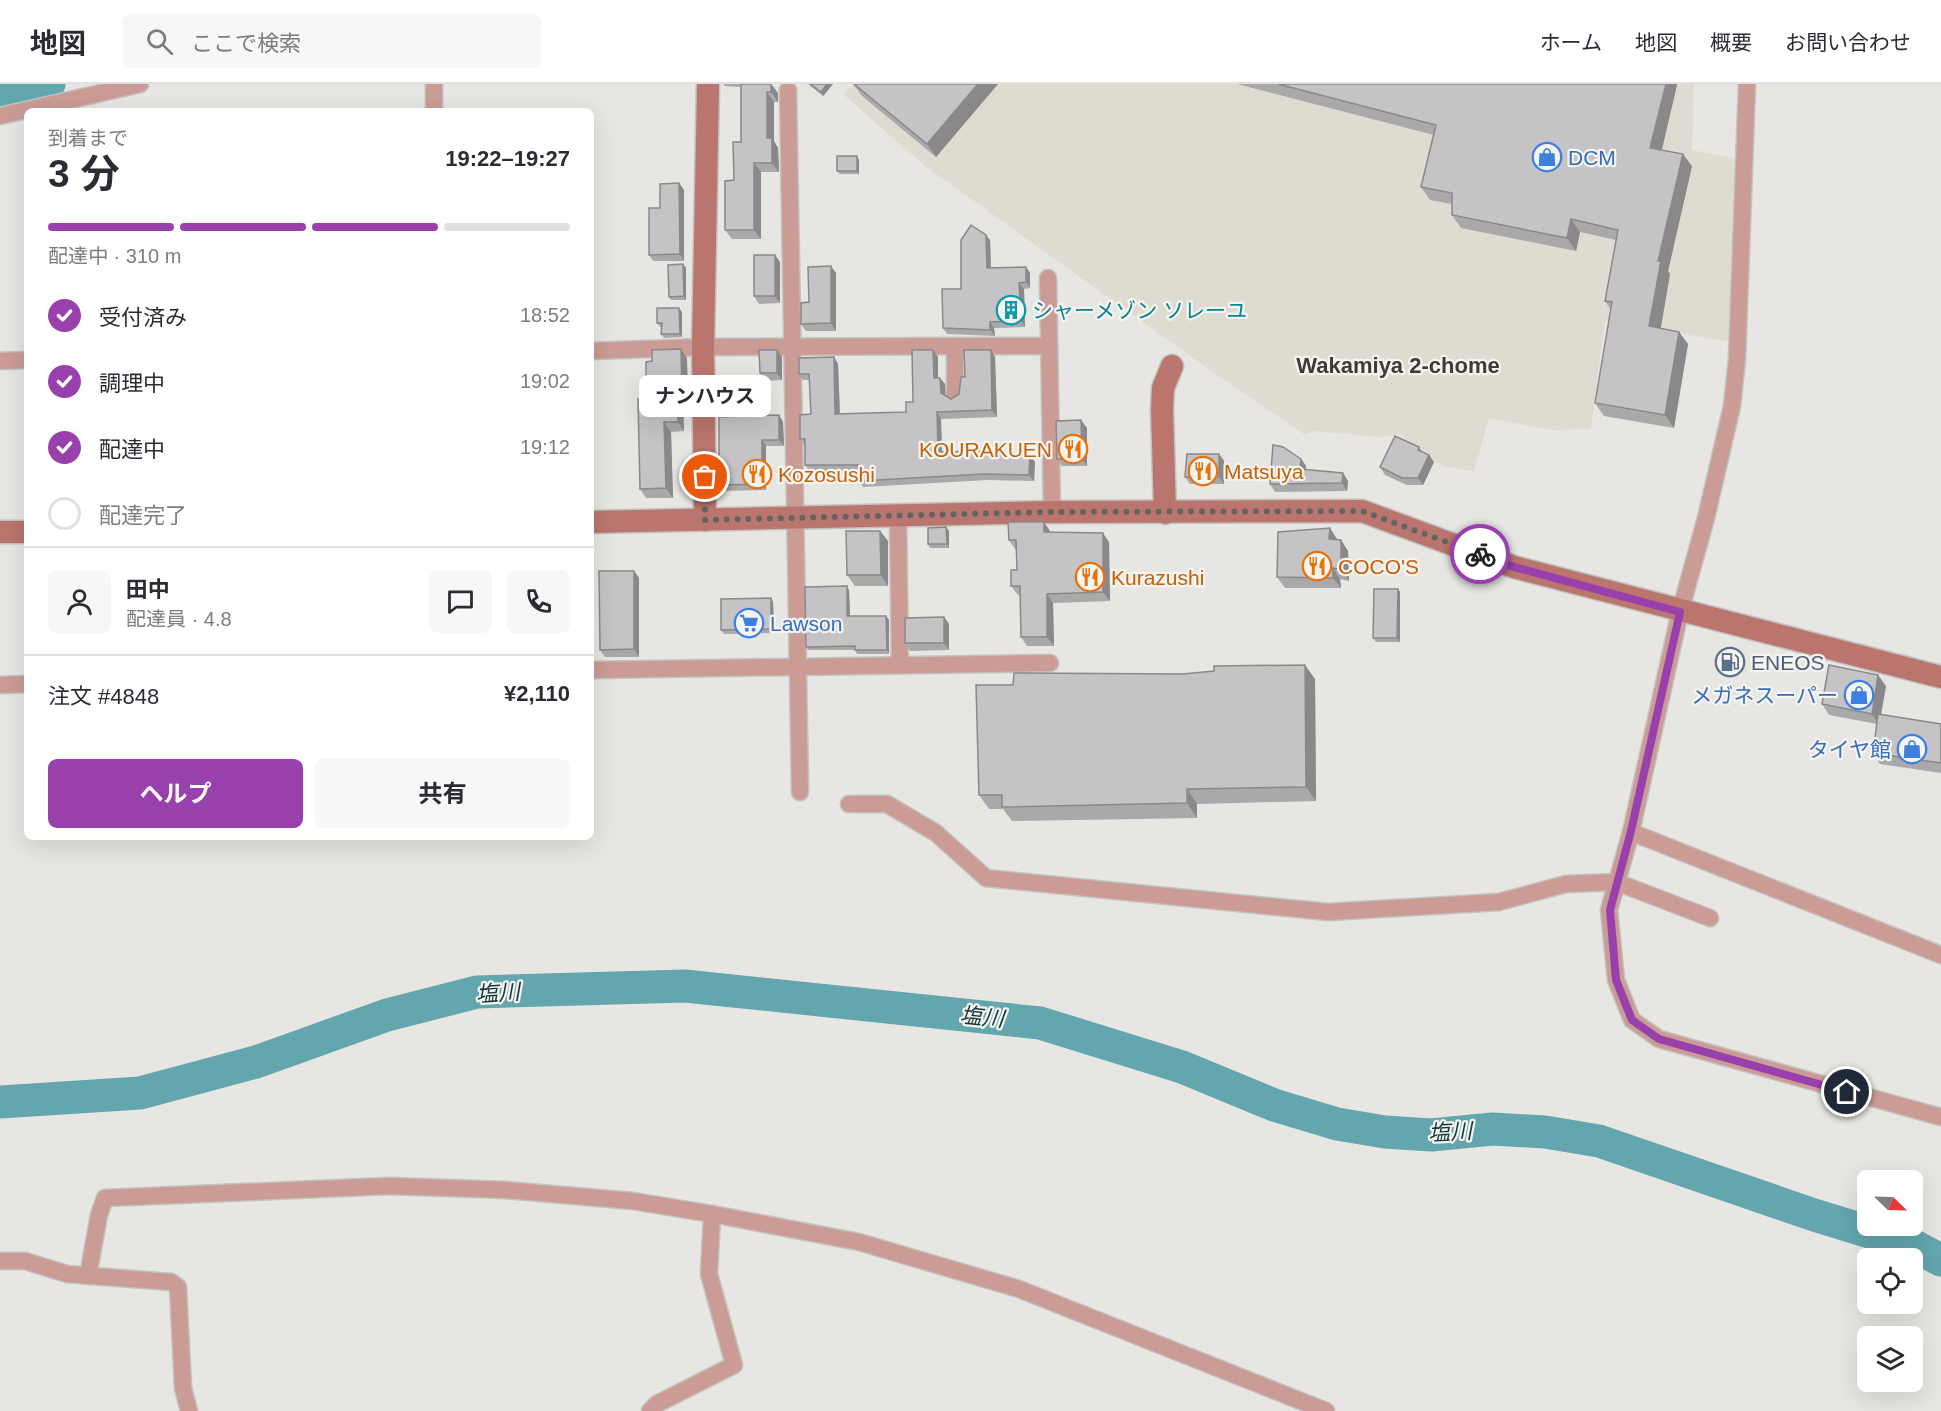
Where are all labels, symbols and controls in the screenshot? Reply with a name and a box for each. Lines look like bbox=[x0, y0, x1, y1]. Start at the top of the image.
search box bbox=[122, 14, 542, 68]
icon: search bbox=[143, 25, 176, 58]
text: 地図 bbox=[30, 28, 86, 59]
text: ここで検索 bbox=[191, 31, 301, 56]
text: ホーム bbox=[1540, 31, 1602, 54]
text: 地図 bbox=[1635, 31, 1677, 54]
text: 概要 bbox=[1710, 31, 1752, 54]
text: お問い合わせ bbox=[1785, 31, 1911, 54]
text: 到着まで bbox=[48, 127, 128, 149]
shop icon: DCM bbox=[1531, 141, 1563, 173]
text: 19:22–19:27 bbox=[445, 146, 570, 171]
place label: DCM bbox=[1568, 146, 1616, 169]
text: 3 分 bbox=[48, 152, 120, 195]
text: 配達中 · 310 m bbox=[48, 245, 181, 267]
building icon: シャーメゾン ソレーユ bbox=[995, 294, 1027, 326]
icon: check bbox=[48, 299, 81, 332]
place label: シャーメゾン ソレーユ bbox=[1032, 299, 1247, 322]
text: 18:52 bbox=[520, 304, 570, 326]
text: 受付済み bbox=[99, 305, 187, 330]
district label: Wakamiya 2-chome bbox=[1296, 353, 1500, 378]
icon: check bbox=[48, 365, 81, 398]
text: 19:02 bbox=[520, 370, 570, 392]
text: 調理中 bbox=[99, 371, 165, 396]
callout: ナンハウス bbox=[639, 375, 771, 417]
text: ナンハウス bbox=[655, 385, 755, 407]
icon: check bbox=[48, 431, 81, 464]
restaurant icon: KOURAKUEN bbox=[1057, 433, 1089, 465]
text: 19:12 bbox=[520, 436, 570, 458]
text: 配達中 bbox=[99, 437, 165, 462]
place label: KOURAKUEN bbox=[919, 438, 1052, 461]
pin bbox=[679, 451, 730, 502]
restaurant icon: Matsuya bbox=[1187, 455, 1219, 487]
restaurant icon: Kozosushi bbox=[741, 458, 773, 490]
icon: bag bbox=[688, 460, 721, 493]
place label: Matsuya bbox=[1224, 460, 1304, 483]
place label: Kozosushi bbox=[778, 463, 875, 486]
text: 配達完了 bbox=[99, 503, 187, 528]
courier bbox=[1450, 524, 1510, 584]
icon: bike bbox=[1464, 538, 1497, 571]
restaurant icon: COCO'S bbox=[1301, 550, 1333, 582]
place label: COCO'S bbox=[1338, 555, 1419, 578]
restaurant icon: Kurazushi bbox=[1074, 561, 1106, 593]
place label: Kurazushi bbox=[1111, 566, 1204, 589]
button: person bbox=[48, 570, 111, 633]
button: chat bbox=[429, 570, 492, 633]
button: phone bbox=[507, 570, 570, 633]
text: 田中 bbox=[126, 577, 170, 602]
supermarket icon: Lawson bbox=[733, 607, 765, 639]
text: 配達員 · 4.8 bbox=[126, 608, 232, 630]
place label: Lawson bbox=[770, 612, 842, 635]
fuel station icon: ENEOS bbox=[1714, 646, 1746, 678]
place label: ENEOS bbox=[1751, 651, 1825, 674]
shop icon: メガネスーパー bbox=[1843, 679, 1875, 711]
text: ¥2,110 bbox=[504, 681, 570, 706]
text: 注文 #4848 bbox=[48, 684, 159, 709]
place label: メガネスーパー bbox=[1691, 684, 1838, 707]
shop icon: タイヤ館 bbox=[1896, 733, 1928, 765]
place label: タイヤ館 bbox=[1808, 738, 1891, 761]
button: ヘルプ bbox=[48, 759, 303, 828]
button: 共有 bbox=[315, 759, 570, 828]
water label: 塩川 bbox=[475, 979, 523, 1007]
water label: 塩川 bbox=[959, 1002, 1007, 1032]
pin bbox=[1821, 1066, 1872, 1117]
icon: home bbox=[1830, 1075, 1863, 1108]
water label: 塩川 bbox=[1427, 1118, 1475, 1146]
north arrow bbox=[1857, 1170, 1923, 1236]
map controls bbox=[1857, 1170, 1923, 1392]
button: locate bbox=[1857, 1248, 1923, 1314]
button: layers bbox=[1857, 1326, 1923, 1392]

